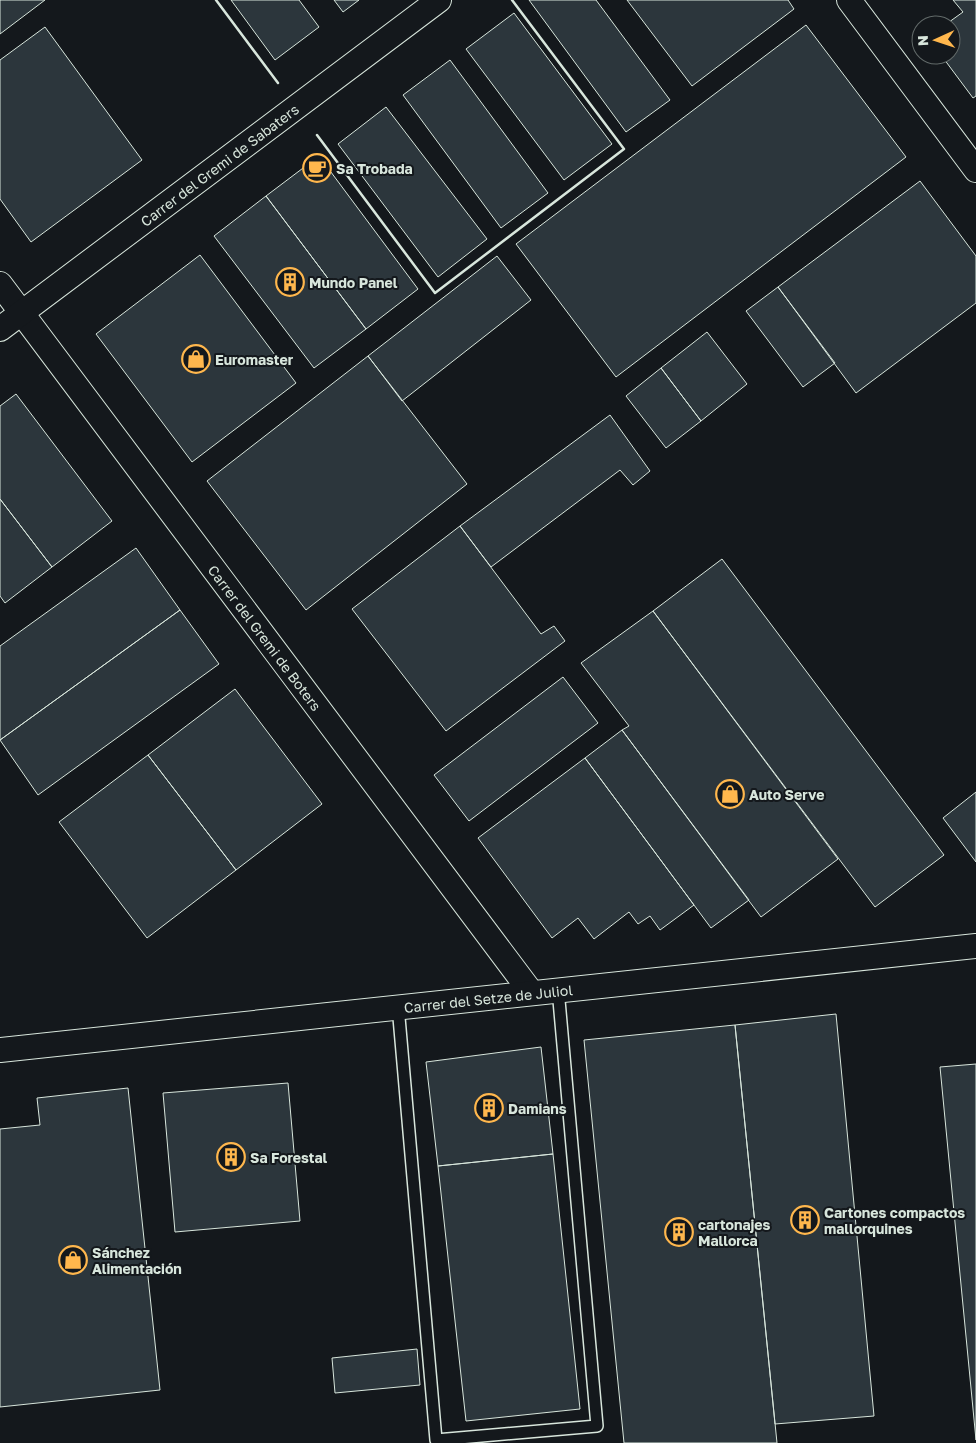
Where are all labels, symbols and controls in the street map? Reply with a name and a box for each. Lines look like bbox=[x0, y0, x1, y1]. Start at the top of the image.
north arrow bbox=[911, 15, 961, 65]
text: N bbox=[914, 35, 931, 46]
street label: Carrer del Gremi de Sabaters bbox=[137, 100, 302, 229]
cafe icon: Sa Trobada bbox=[302, 153, 332, 183]
place label: Sa Trobada bbox=[336, 160, 413, 177]
building icon: Mundo Panel bbox=[275, 267, 305, 297]
place label: Mundo Panel bbox=[309, 274, 398, 291]
shop icon: Euromaster bbox=[181, 344, 211, 374]
place label: Euromaster bbox=[215, 351, 294, 368]
street label: Carrer del Gremi de Boters bbox=[205, 561, 325, 714]
shop icon: Auto Serve bbox=[715, 779, 745, 809]
place label: Auto Serve bbox=[749, 786, 824, 803]
street label: Carrer del Setze de Juliol bbox=[403, 981, 573, 1015]
building icon: Damians bbox=[474, 1093, 504, 1123]
place label: Damians bbox=[508, 1100, 567, 1117]
building icon: Sa Forestal bbox=[216, 1142, 246, 1172]
place label: Sa Forestal bbox=[250, 1149, 328, 1166]
place label: Cartones compactos mallorquines bbox=[824, 1204, 965, 1237]
building icon: Cartones compactos mallorquines bbox=[790, 1205, 820, 1235]
place label: cartonajes Mallorca bbox=[698, 1216, 771, 1249]
building icon: cartonajes Mallorca bbox=[664, 1217, 694, 1247]
place label: Sánchez Alimentación bbox=[92, 1244, 182, 1277]
shop icon: Sánchez Alimentación bbox=[58, 1245, 88, 1275]

